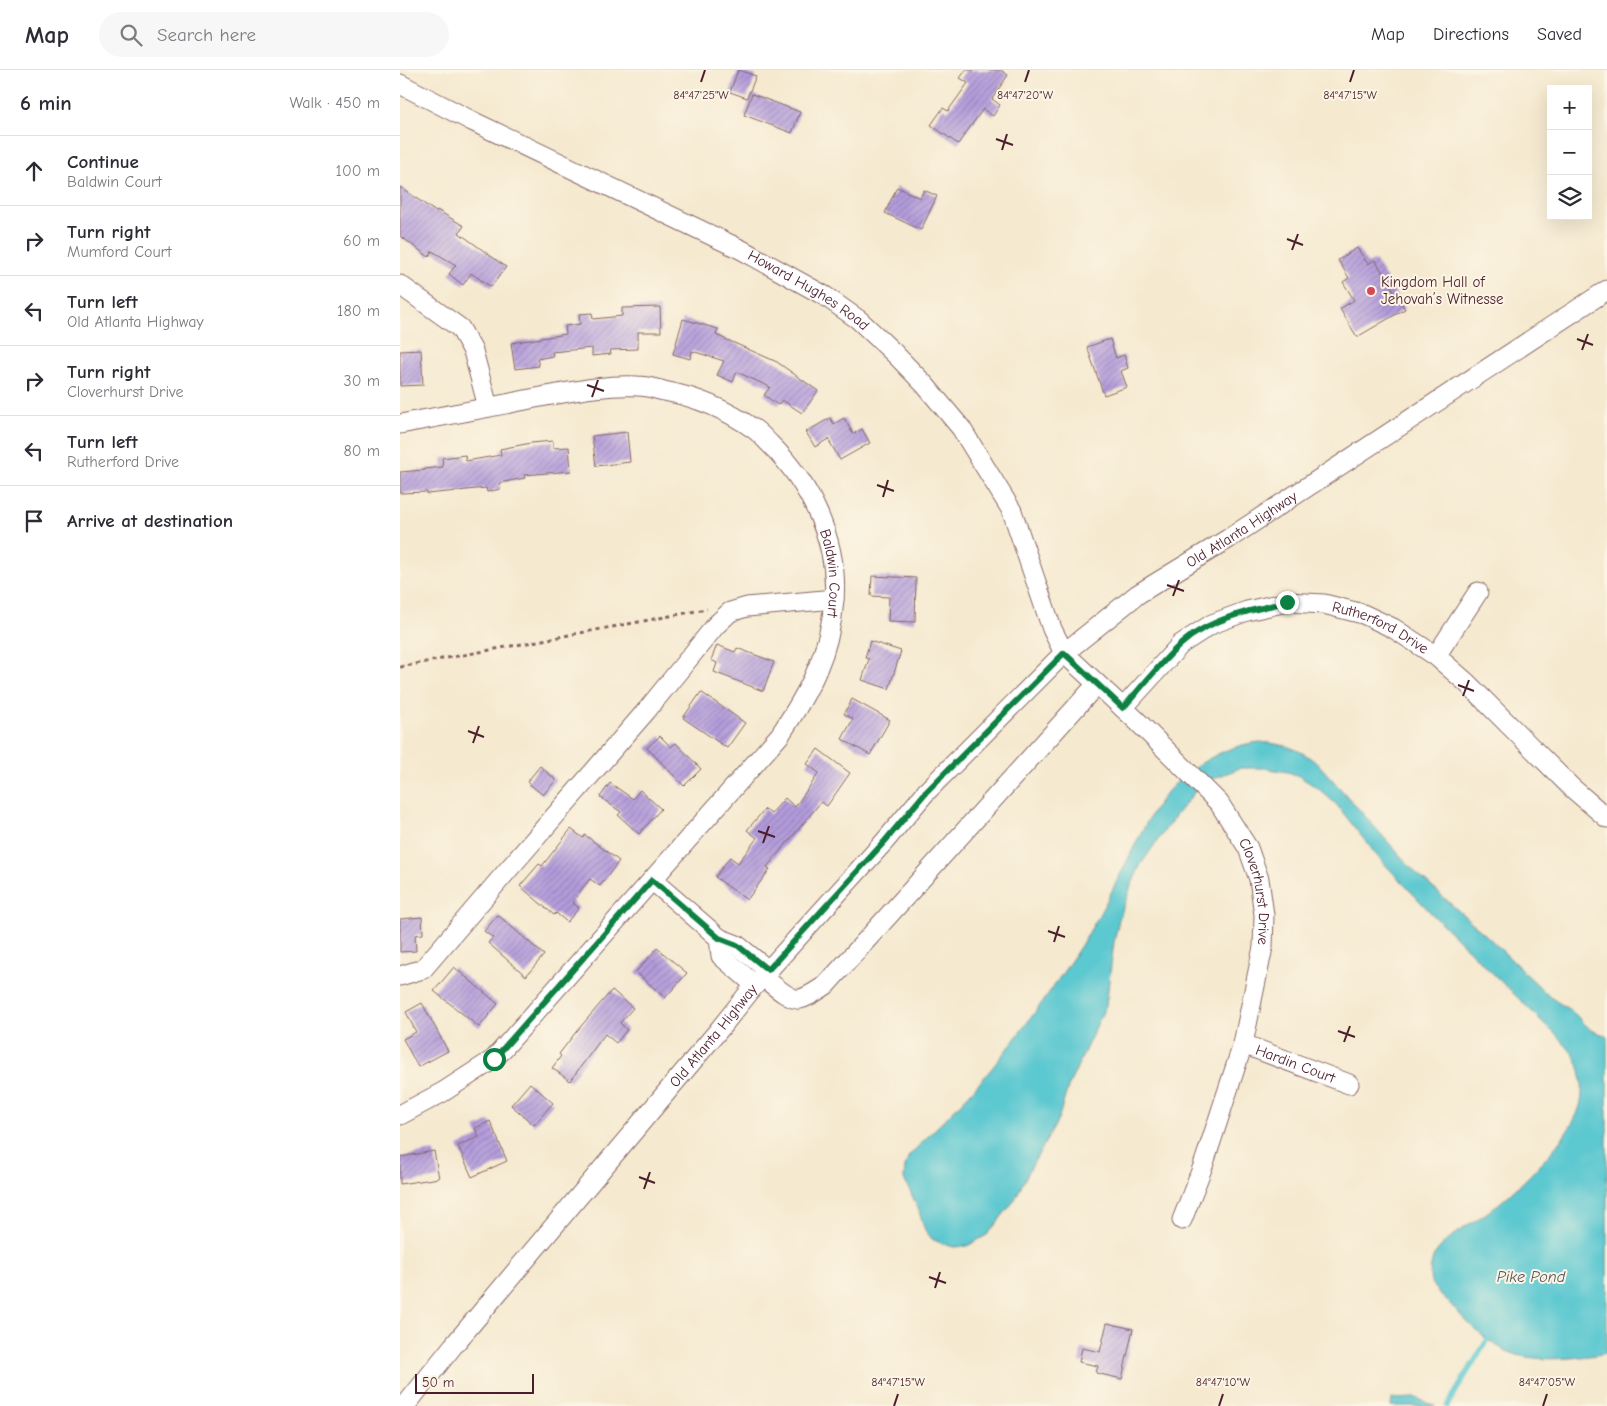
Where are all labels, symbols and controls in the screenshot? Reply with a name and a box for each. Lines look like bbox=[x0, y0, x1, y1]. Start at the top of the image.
search box bbox=[99, 12, 449, 57]
text: Map bbox=[25, 21, 69, 49]
icon: search bbox=[117, 21, 145, 49]
text: Search here bbox=[157, 24, 256, 46]
text: Map bbox=[1371, 24, 1405, 45]
text: Directions bbox=[1433, 24, 1509, 45]
text: Saved bbox=[1537, 24, 1582, 45]
map controls bbox=[1547, 85, 1592, 220]
button: + bbox=[1547, 85, 1592, 130]
text: 84°47'25"W bbox=[673, 88, 729, 102]
text: 84°47'20"W bbox=[997, 88, 1054, 102]
text: 84°47'15"W bbox=[1323, 88, 1377, 102]
text: 6 min bbox=[20, 91, 72, 115]
text: Walk · 450 m bbox=[289, 94, 380, 112]
button: − bbox=[1547, 130, 1592, 175]
text: Continue bbox=[67, 151, 139, 173]
icon: ahead bbox=[20, 157, 48, 185]
text: 100 m bbox=[336, 162, 380, 180]
text: Baldwin Court bbox=[67, 173, 162, 191]
button: layers bbox=[1547, 175, 1592, 220]
text: Turn right bbox=[67, 221, 151, 243]
icon: right bbox=[20, 227, 48, 255]
text: 60 m bbox=[343, 232, 380, 250]
text: Mumford Court bbox=[67, 243, 172, 261]
street label: Howard Hughes Road bbox=[745, 246, 873, 334]
place label: Kingdom Hall of Jehovah’s Witnesse bbox=[1381, 273, 1504, 308]
marker: Kingdom Hall of Jehovah’s Witnesse bbox=[1365, 285, 1377, 297]
text: Turn left bbox=[67, 291, 138, 313]
icon: left bbox=[20, 297, 48, 325]
text: 180 m bbox=[337, 302, 380, 320]
text: Old Atlanta Highway bbox=[67, 313, 204, 331]
text: Turn right bbox=[67, 361, 151, 383]
icon: right bbox=[20, 367, 48, 395]
text: 30 m bbox=[344, 372, 380, 390]
text: Cloverhurst Drive bbox=[67, 383, 183, 401]
text: Turn left bbox=[67, 431, 138, 453]
icon: left bbox=[20, 437, 48, 465]
text: 80 m bbox=[343, 442, 380, 460]
text: Rutherford Drive bbox=[67, 453, 179, 471]
street label: Old Atlanta Highway bbox=[1183, 487, 1301, 571]
icon: arrive bbox=[20, 507, 48, 535]
text: Arrive at destination bbox=[67, 510, 233, 532]
street label: Baldwin Court bbox=[816, 527, 844, 619]
route end bbox=[1276, 591, 1299, 614]
street label: Rutherford Drive bbox=[1330, 597, 1432, 658]
street label: Cloverhurst Drive bbox=[1235, 835, 1273, 946]
street label: Old Atlanta Highway bbox=[666, 980, 761, 1091]
street label: Hardin Court bbox=[1253, 1041, 1338, 1087]
route start bbox=[483, 1048, 506, 1071]
water label: Pike Pond bbox=[1497, 1268, 1566, 1286]
scale bar bbox=[415, 1371, 534, 1394]
text: 50 m bbox=[422, 1374, 454, 1391]
text: 84°47'15"W bbox=[871, 1375, 925, 1389]
text: 84°47'10"W bbox=[1196, 1375, 1251, 1389]
text: 84°47'05"W bbox=[1519, 1375, 1576, 1389]

